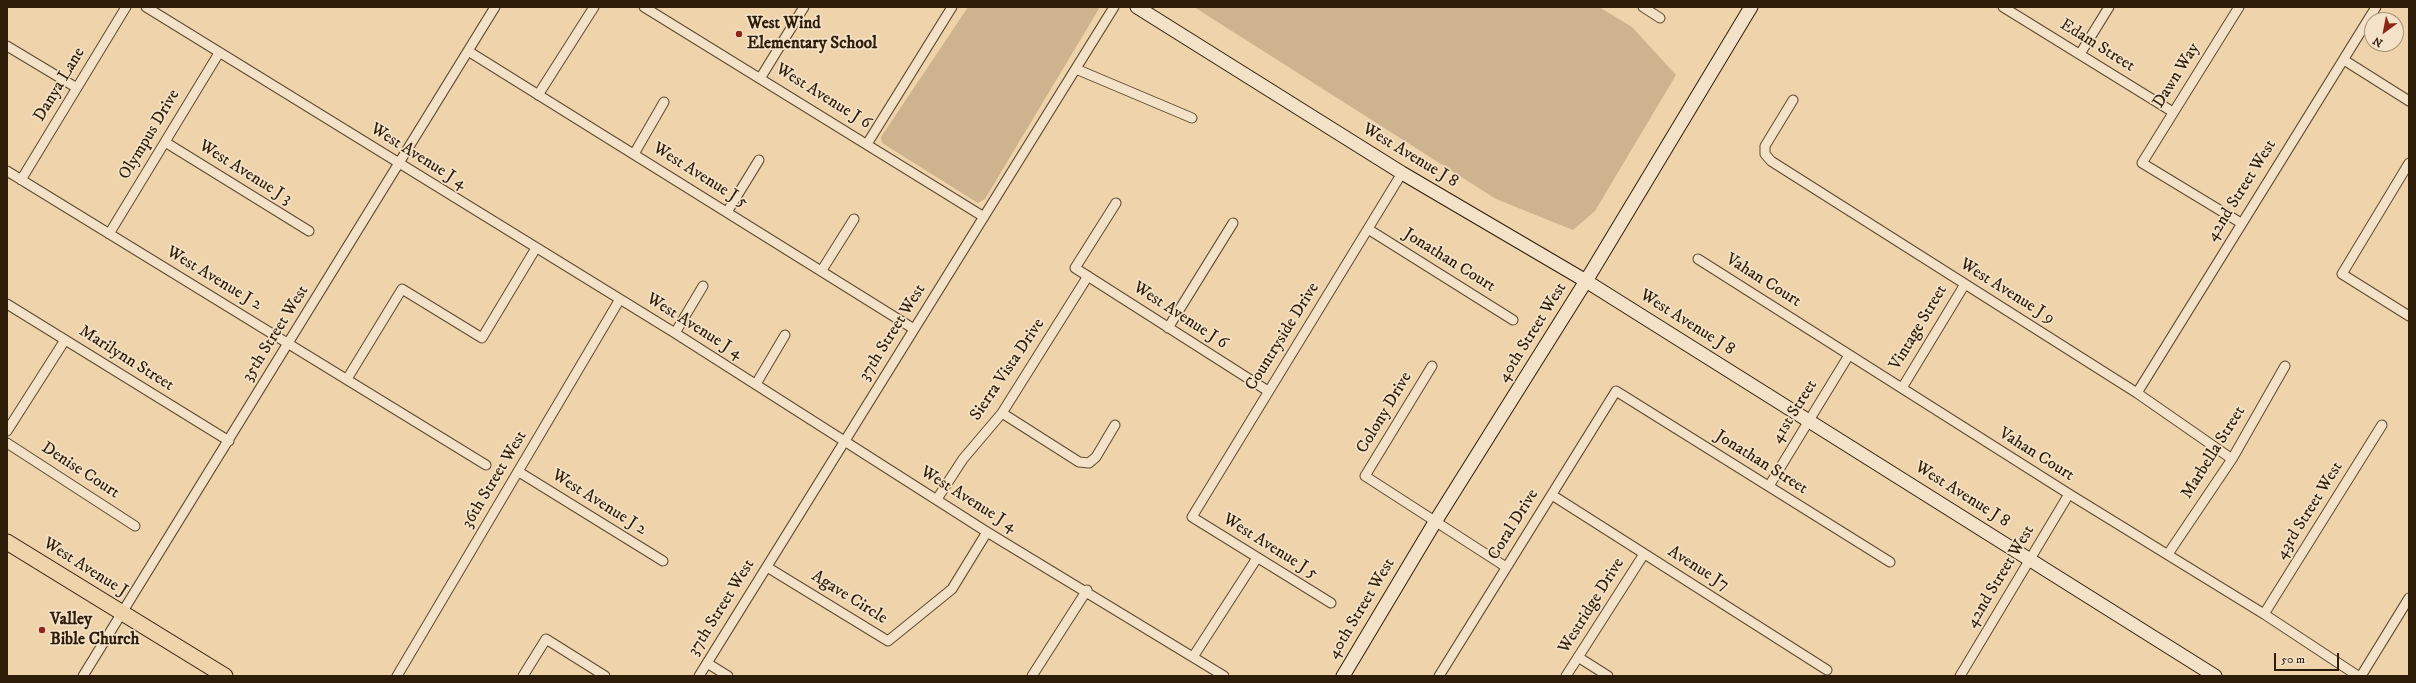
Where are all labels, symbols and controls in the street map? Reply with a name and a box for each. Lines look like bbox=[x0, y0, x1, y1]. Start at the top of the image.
north arrow bbox=[2364, 12, 2404, 52]
place label: West Wind Elementary School bbox=[747, 14, 877, 54]
street label: Edam Street bbox=[2056, 15, 2138, 77]
marker: West Wind Elementary School bbox=[734, 29, 744, 39]
text: N bbox=[2371, 33, 2386, 50]
street label: Dawn Way bbox=[2149, 40, 2205, 112]
street label: Danya Lane bbox=[30, 44, 90, 126]
street label: West Avenue J 6 bbox=[772, 60, 874, 134]
street label: Olympus Drive bbox=[115, 86, 185, 184]
street label: West Avenue J 4 bbox=[366, 119, 470, 195]
street label: West Avenue J 8 bbox=[1358, 119, 1462, 193]
street label: West Avenue J 3 bbox=[195, 136, 295, 210]
street label: 42nd Street West bbox=[2203, 136, 2281, 246]
street label: West Avenue J 5 bbox=[649, 139, 751, 213]
street label: Jonathan Court bbox=[1399, 225, 1499, 297]
street label: West Avenue J 2 bbox=[162, 242, 266, 316]
street label: Vahan Court bbox=[1721, 250, 1805, 312]
street label: West Avenue J 9 bbox=[1956, 255, 2058, 329]
street label: West Avenue J 6 bbox=[1129, 278, 1231, 354]
street label: Countryside Drive bbox=[1242, 279, 1324, 395]
street label: 40th Street West bbox=[1494, 279, 1572, 387]
street label: 37th Street West bbox=[855, 281, 931, 385]
street label: 35th Street West bbox=[238, 282, 314, 386]
street label: Vintage Street bbox=[1886, 282, 1952, 374]
street label: West Avenue J 8 bbox=[1636, 286, 1738, 360]
street label: West Avenue J 4 bbox=[642, 289, 746, 365]
street label: Sierra Vista Drive bbox=[966, 315, 1050, 425]
street label: Marilynn Street bbox=[75, 322, 177, 396]
street label: Colony Drive bbox=[1353, 369, 1417, 457]
street label: 41st Street bbox=[1768, 376, 1822, 448]
street label: Marbella Street bbox=[2177, 403, 2251, 503]
street label: Vahan Court bbox=[1994, 424, 2078, 486]
street label: Jonathan Street bbox=[1711, 426, 1811, 500]
street label: 36th Street West bbox=[458, 428, 532, 532]
street label: Denise Court bbox=[37, 438, 123, 504]
street label: West Avenue J 8 bbox=[1911, 458, 2013, 532]
street label: 43rd Street West bbox=[2272, 458, 2348, 564]
street label: West Avenue J 4 bbox=[916, 462, 1020, 538]
street label: West Avenue J 2 bbox=[548, 466, 650, 540]
street label: Coral Drive bbox=[1484, 486, 1544, 564]
street label: West Avenue J 5 bbox=[1219, 510, 1321, 584]
street label: 42nd Street West bbox=[1962, 522, 2040, 632]
street label: West Avenue J bbox=[39, 534, 131, 602]
street label: Avenue J7 bbox=[1664, 542, 1732, 596]
street label: Westridge Drive bbox=[1554, 554, 1630, 658]
street label: 40th Street West bbox=[1324, 555, 1400, 663]
street label: 37th Street West bbox=[684, 556, 760, 660]
street label: Agave Circle bbox=[807, 567, 891, 629]
place label: Valley Bible Church bbox=[50, 610, 140, 650]
marker: Valley Bible Church bbox=[37, 625, 47, 635]
scale bar bbox=[2276, 645, 2341, 671]
text: 50 m bbox=[2281, 652, 2305, 667]

